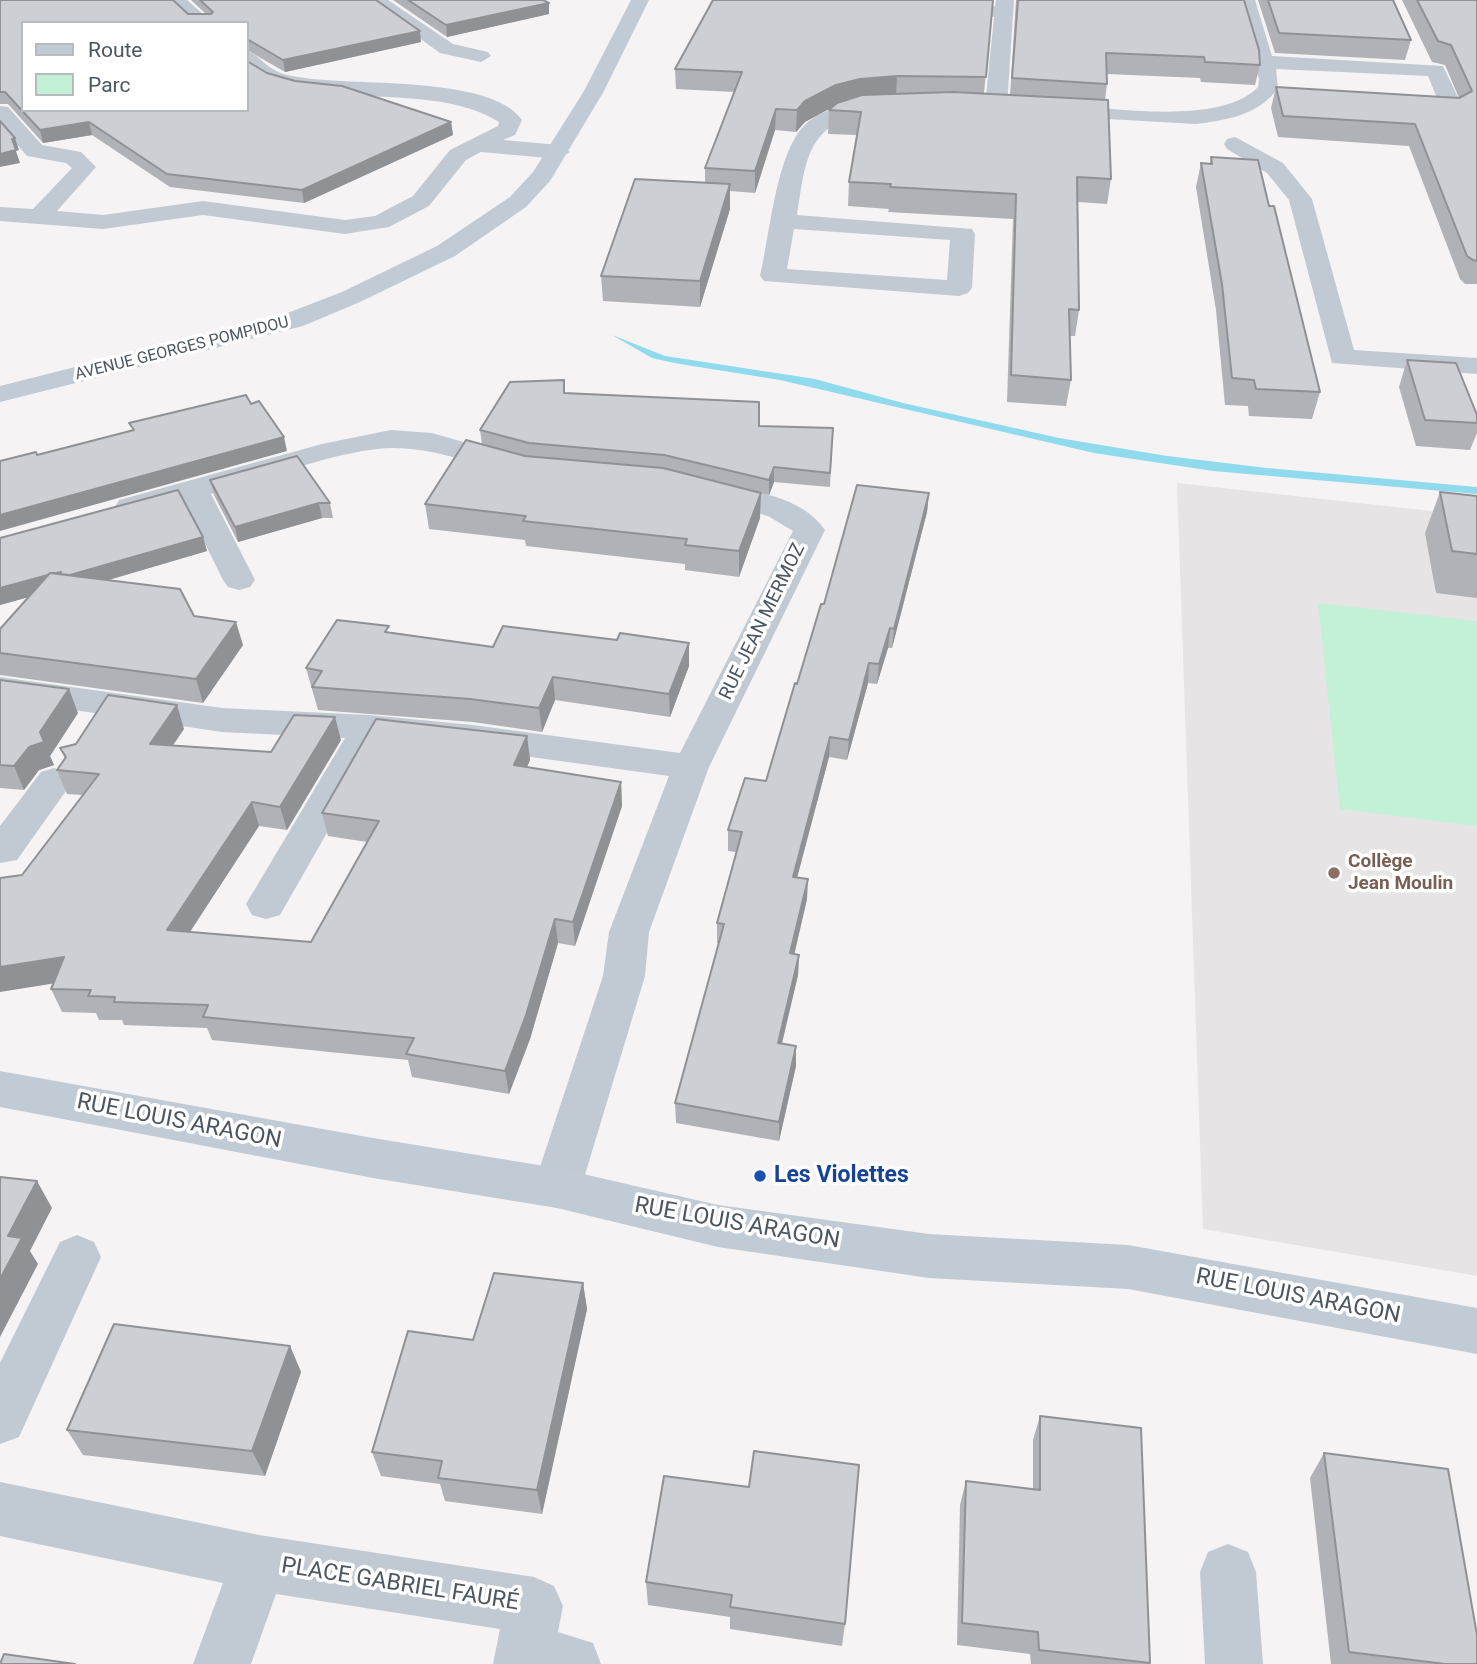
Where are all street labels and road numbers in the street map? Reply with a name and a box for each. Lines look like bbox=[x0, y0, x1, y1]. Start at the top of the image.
street label: AVENUE GEORGES POMPIDOU bbox=[73, 313, 291, 385]
street label: RUE JEAN MERMOZ bbox=[715, 540, 811, 704]
street label: RUE LOUIS ARAGON bbox=[74, 1089, 284, 1155]
street label: RUE LOUIS ARAGON bbox=[632, 1192, 842, 1256]
street label: RUE LOUIS ARAGON bbox=[1193, 1264, 1403, 1330]
street label: PLACE GABRIEL FAURÉ bbox=[279, 1553, 521, 1617]

